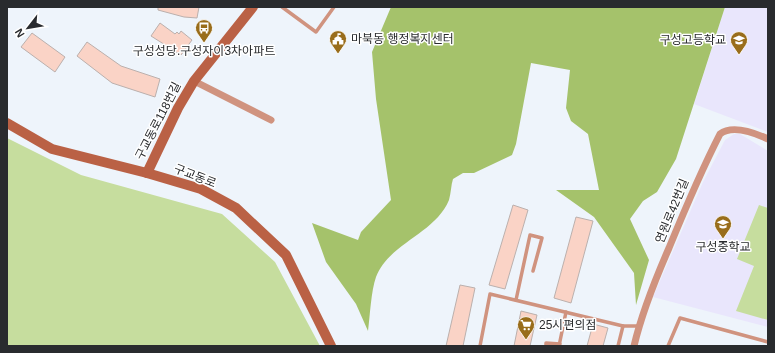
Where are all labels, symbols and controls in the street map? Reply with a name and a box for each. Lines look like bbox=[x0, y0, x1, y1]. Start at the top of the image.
north arrow bbox=[8, 8, 48, 48]
bus stop icon: 구성성당.구성자이3차아파트 bbox=[194, 18, 214, 43]
text: N bbox=[12, 27, 27, 40]
public building icon: 마북동 행정복지센터 bbox=[328, 29, 348, 54]
school or university icon: 구성고등학교 bbox=[729, 30, 749, 55]
place label: 마북동 행정복지센터 bbox=[351, 32, 454, 46]
place label: 구성고등학교 bbox=[660, 33, 726, 47]
place label: 구성성당.구성자이3차아파트 bbox=[133, 44, 275, 58]
street label: 구교동로118번길 bbox=[132, 80, 184, 162]
street label: 구교동로 bbox=[172, 162, 218, 190]
street label: 연원로42번길 bbox=[653, 177, 691, 245]
school or university icon: 구성중학교 bbox=[713, 214, 733, 239]
place label: 구성중학교 bbox=[695, 240, 751, 254]
supermarket icon: 25시편의점 bbox=[516, 315, 536, 340]
place label: 25시편의점 bbox=[539, 318, 597, 332]

